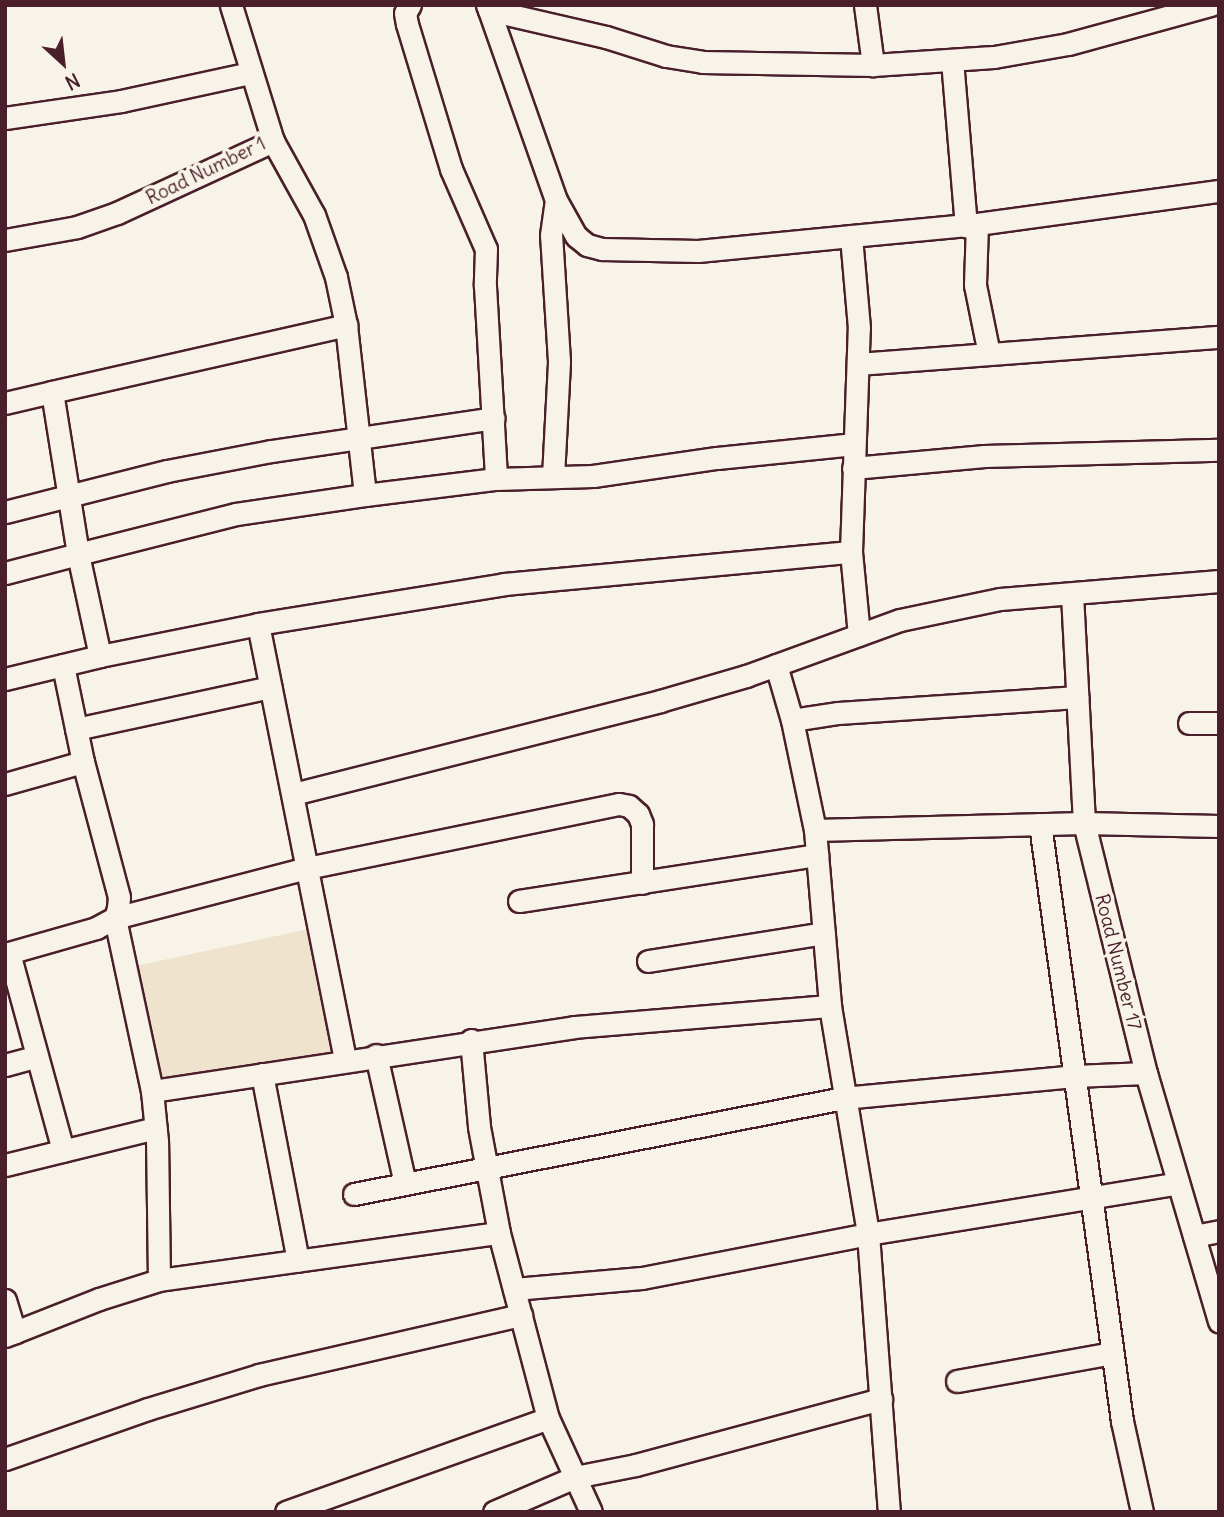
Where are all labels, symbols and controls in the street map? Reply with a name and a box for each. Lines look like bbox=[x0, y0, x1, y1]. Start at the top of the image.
north arrow bbox=[28, 28, 98, 98]
text: N bbox=[61, 68, 84, 95]
street label: Road Number 1 bbox=[142, 132, 270, 210]
street label: Road Number 17 bbox=[1090, 891, 1146, 1033]

